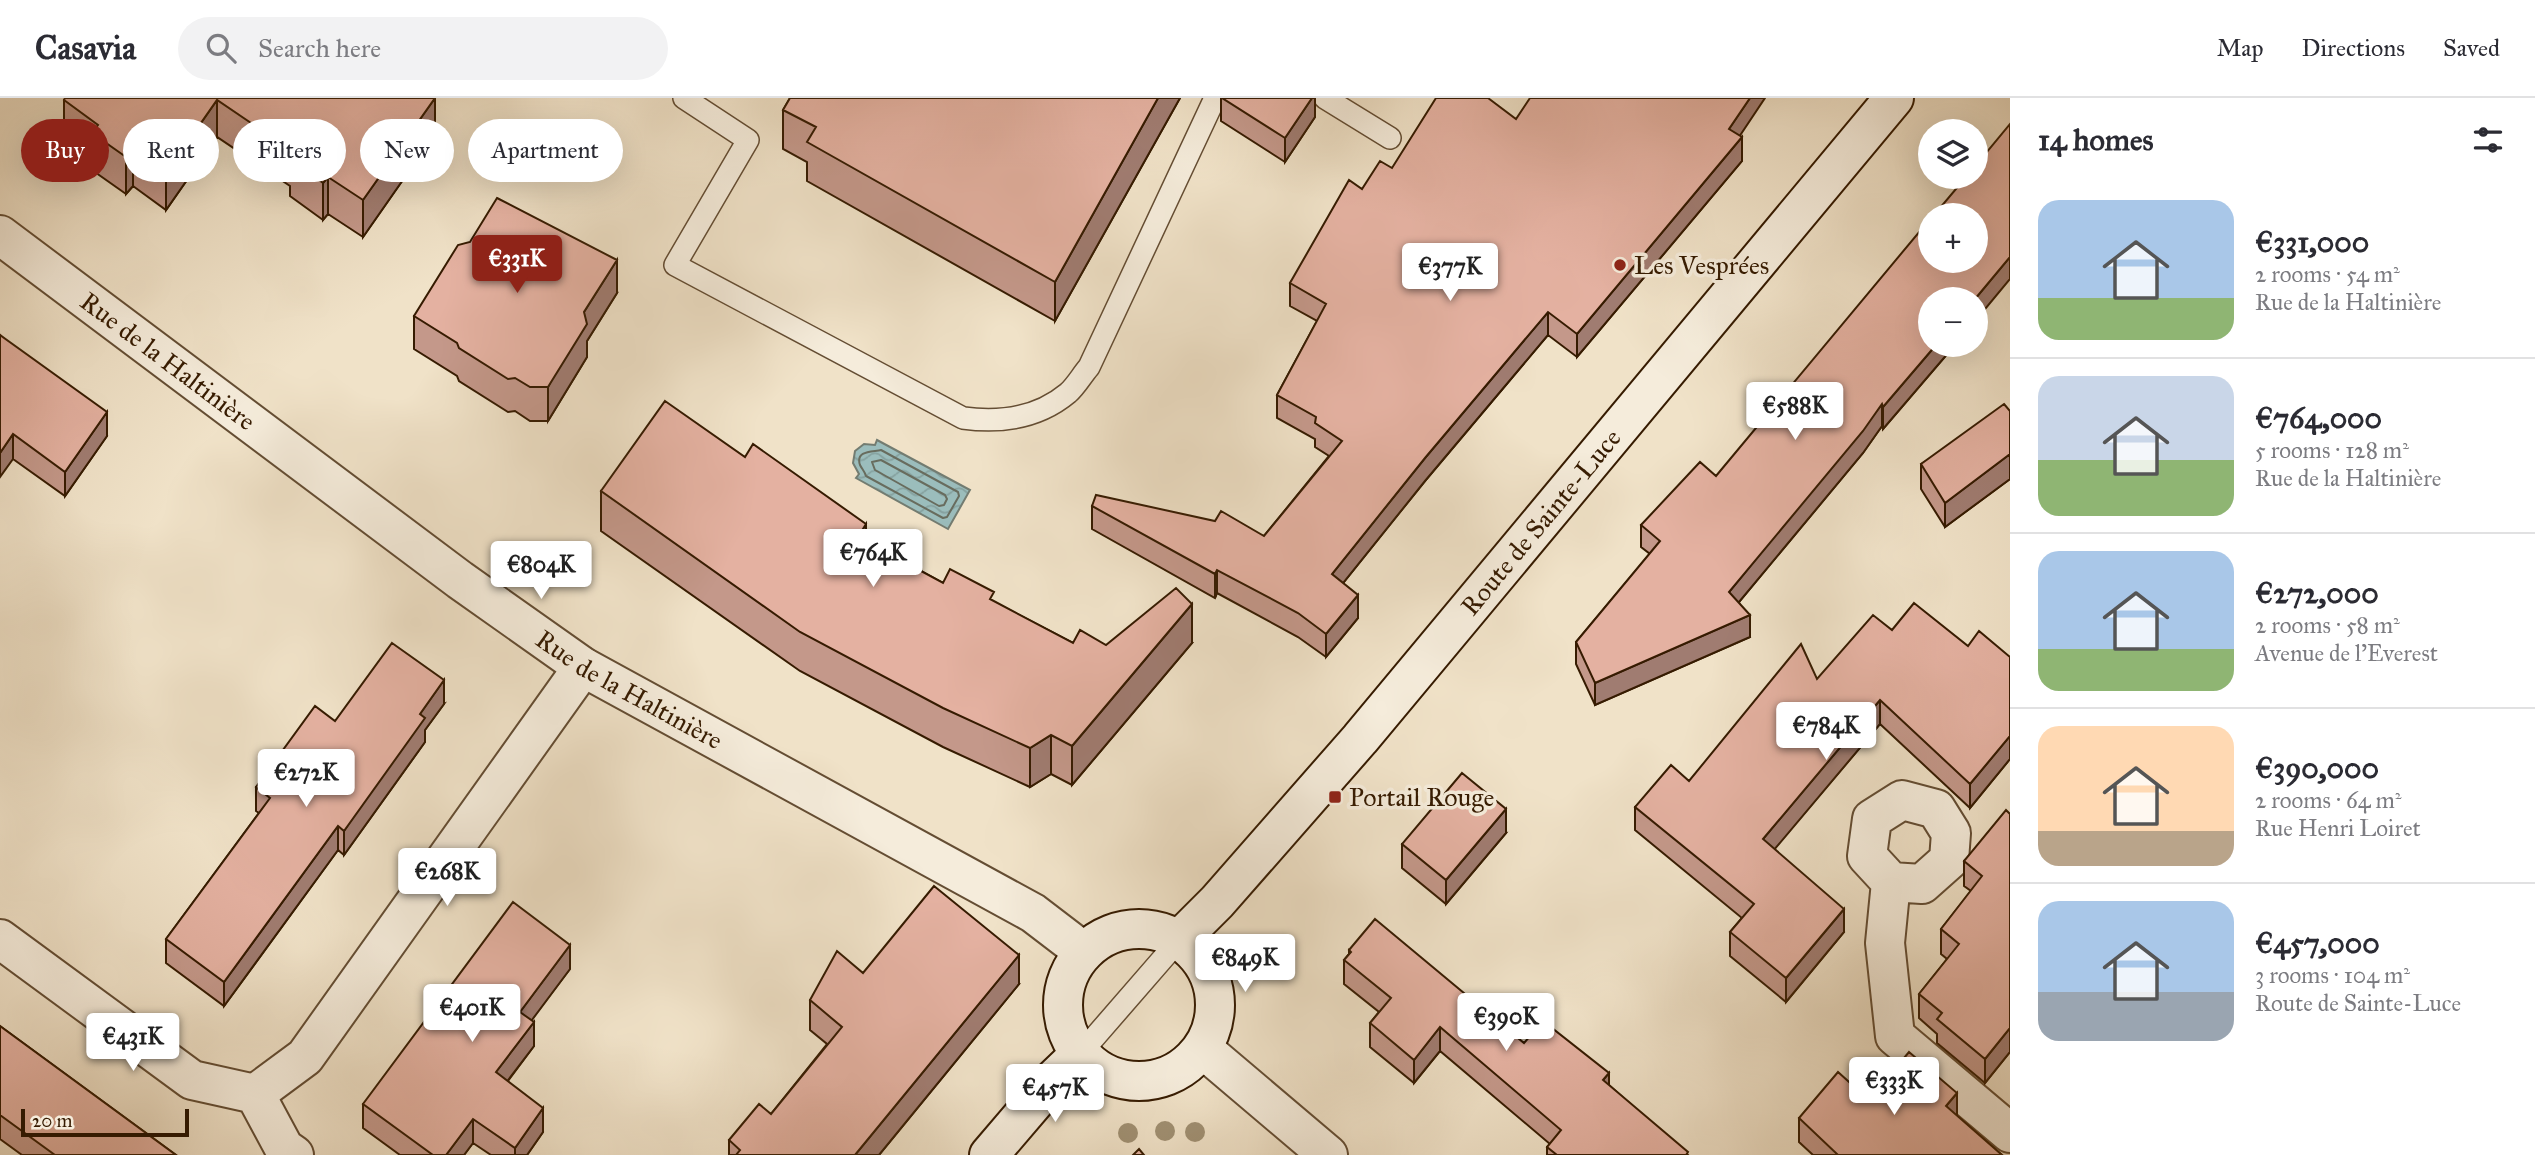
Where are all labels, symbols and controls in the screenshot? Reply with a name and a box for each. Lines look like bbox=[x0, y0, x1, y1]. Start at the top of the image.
search box bbox=[178, 17, 668, 80]
text: Casavia bbox=[35, 28, 136, 68]
icon: search bbox=[202, 29, 240, 67]
text: Search here bbox=[258, 32, 381, 64]
text: Map bbox=[2217, 33, 2264, 63]
text: Directions bbox=[2302, 33, 2405, 63]
text: Saved bbox=[2443, 33, 2500, 63]
chip: Buy bbox=[21, 119, 109, 182]
chip: Rent bbox=[123, 119, 219, 182]
chip: Filters bbox=[233, 119, 346, 182]
chip: New bbox=[360, 119, 454, 182]
chip: Apartment bbox=[468, 119, 623, 182]
map controls bbox=[1918, 119, 1988, 357]
button: layers bbox=[1918, 119, 1988, 189]
icon: filters bbox=[2469, 121, 2507, 159]
text: 14 homes bbox=[2038, 122, 2153, 158]
button: + bbox=[1918, 203, 1988, 273]
text: €331,000 bbox=[2255, 224, 2369, 260]
icon: home bbox=[2094, 228, 2178, 312]
pin: €331K bbox=[468, 236, 566, 295]
text: €331K bbox=[488, 244, 546, 272]
pin: €377K bbox=[1401, 244, 1499, 303]
place label: Les Vesprées bbox=[1634, 249, 1769, 281]
text: €377K bbox=[1418, 252, 1482, 280]
marker: Les Vesprées bbox=[1612, 257, 1628, 273]
text: 2 rooms · 54 m² bbox=[2255, 260, 2400, 288]
street label: Rue de la Haltinière bbox=[74, 285, 262, 437]
button: − bbox=[1918, 287, 1988, 357]
text: Rue de la Haltinière bbox=[2255, 288, 2441, 316]
pin: €588K bbox=[1746, 382, 1844, 442]
text: €588K bbox=[1762, 391, 1828, 419]
text: €764,000 bbox=[2255, 400, 2382, 436]
icon: home bbox=[2094, 404, 2178, 488]
street label: Route de Sainte-Luce bbox=[1454, 422, 1628, 622]
text: 5 rooms · 128 m² bbox=[2255, 436, 2409, 464]
text: Rue de la Haltinière bbox=[2255, 464, 2441, 492]
pin: €764K bbox=[824, 530, 922, 589]
text: €764K bbox=[839, 538, 907, 566]
pin: €804K bbox=[492, 542, 590, 601]
text: €804K bbox=[507, 550, 575, 578]
text: €272,000 bbox=[2255, 575, 2379, 611]
icon: home bbox=[2094, 579, 2178, 663]
text: 2 rooms · 58 m² bbox=[2255, 611, 2400, 639]
street label: Rue de la Haltinière bbox=[530, 623, 728, 756]
text: Avenue de l'Everest bbox=[2255, 639, 2438, 667]
pin: €784K bbox=[1777, 702, 1875, 762]
text: €784K bbox=[1792, 711, 1860, 739]
pin: €272K bbox=[257, 750, 355, 809]
text: €390,000 bbox=[2255, 750, 2379, 786]
icon: home bbox=[2094, 754, 2178, 838]
text: €272K bbox=[274, 758, 338, 786]
place label: Portail Rouge bbox=[1349, 781, 1495, 813]
text: 2 rooms · 64 m² bbox=[2255, 786, 2401, 814]
marker: Portail Rouge bbox=[1327, 789, 1343, 805]
text: Rue Henri Loiret bbox=[2255, 814, 2421, 842]
pin: €268K bbox=[398, 848, 496, 908]
text: €268K bbox=[414, 857, 480, 885]
text: €457,000 bbox=[2255, 925, 2380, 961]
icon: home bbox=[2094, 929, 2178, 1013]
pin: €849K bbox=[1196, 934, 1294, 994]
text: €849K bbox=[1211, 943, 1279, 971]
text: 3 rooms · 104 m² bbox=[2255, 961, 2410, 989]
pin: €401K bbox=[423, 984, 521, 1044]
text: Route de Sainte-Luce bbox=[2255, 989, 2461, 1017]
text: €401K bbox=[439, 993, 505, 1021]
pin: €390K bbox=[1457, 993, 1555, 1053]
text: €390K bbox=[1473, 1002, 1539, 1030]
pin: €431K bbox=[84, 1014, 182, 1073]
text: €431K bbox=[102, 1022, 164, 1050]
pin: €333K bbox=[1845, 1058, 1943, 1117]
pin: €457K bbox=[1006, 1065, 1104, 1124]
text: €333K bbox=[1865, 1066, 1923, 1094]
text: €457K bbox=[1022, 1073, 1088, 1101]
scale bar bbox=[21, 1106, 189, 1138]
text: 20 m bbox=[32, 1109, 73, 1132]

